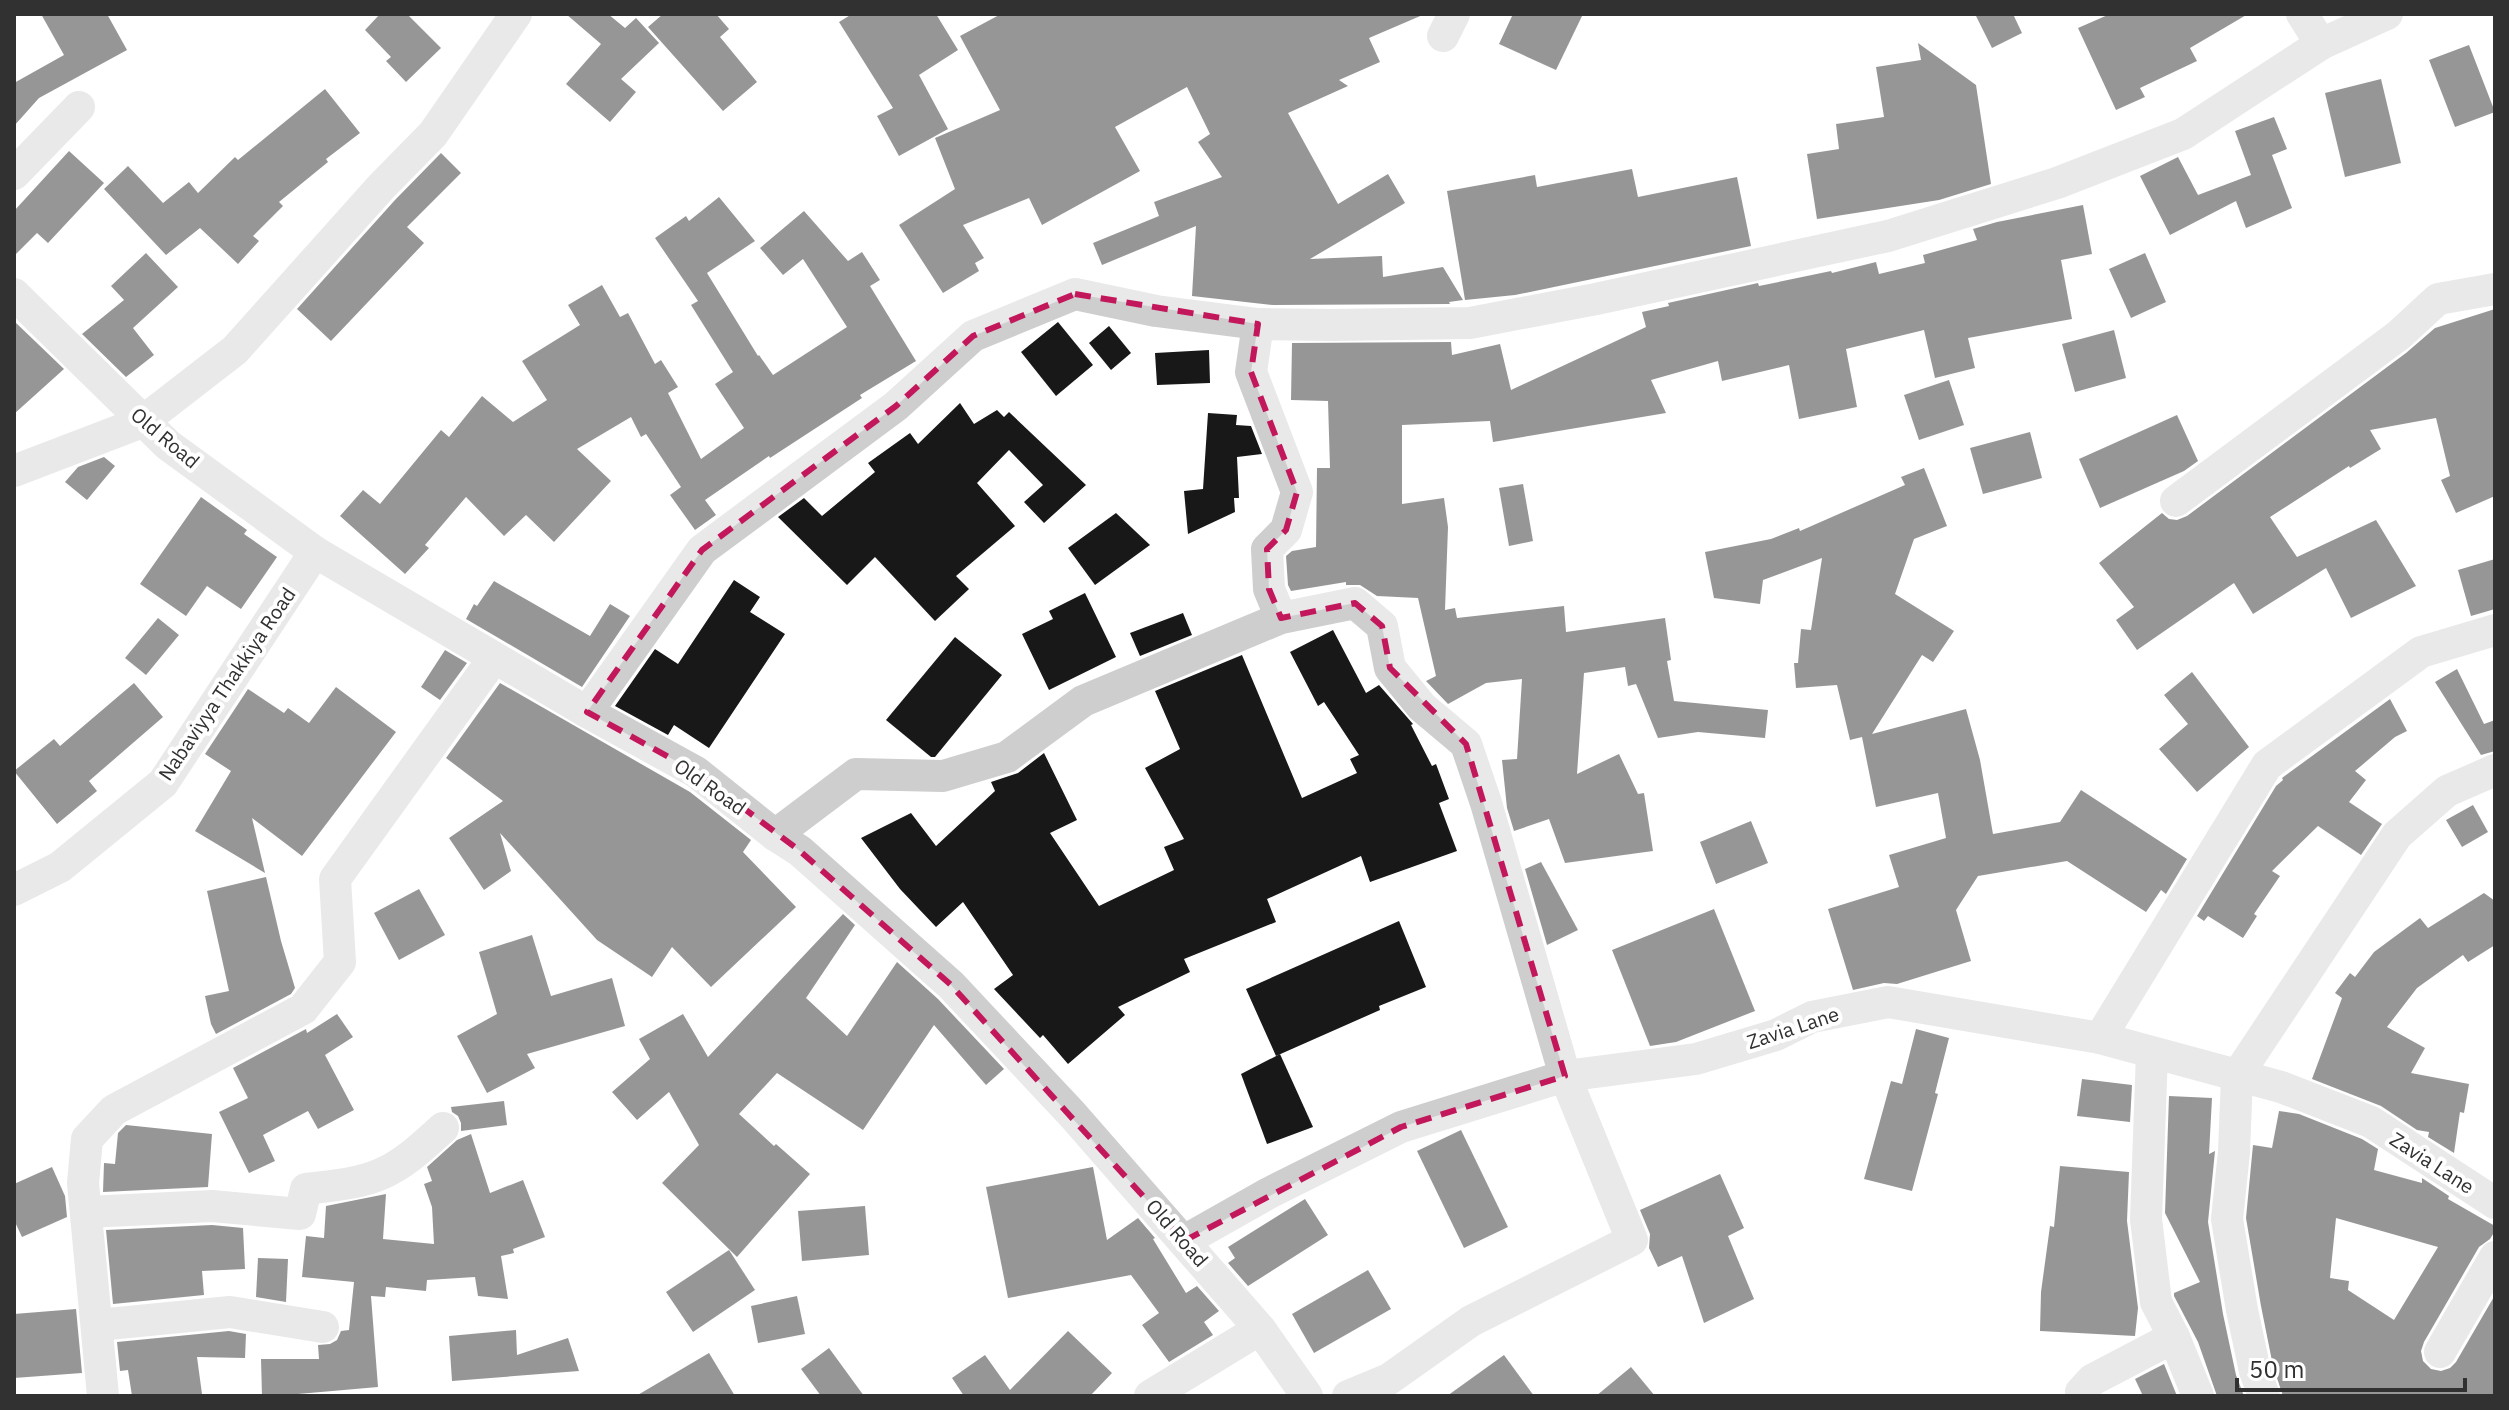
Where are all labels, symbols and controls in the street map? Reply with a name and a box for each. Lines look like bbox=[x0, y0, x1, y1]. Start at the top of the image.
street label: Old Road bbox=[125, 401, 205, 474]
street label: Nabaviyya Thakkiya Road bbox=[152, 582, 301, 786]
street label: Old Road bbox=[669, 752, 752, 821]
street label: Zavia Lane bbox=[1743, 1000, 1842, 1055]
street label: Zavia Lane bbox=[2385, 1125, 2480, 1200]
street label: Old Road bbox=[1140, 1193, 1214, 1272]
scale bar bbox=[2237, 1342, 2465, 1392]
text: 50 m bbox=[2249, 1353, 2304, 1385]

